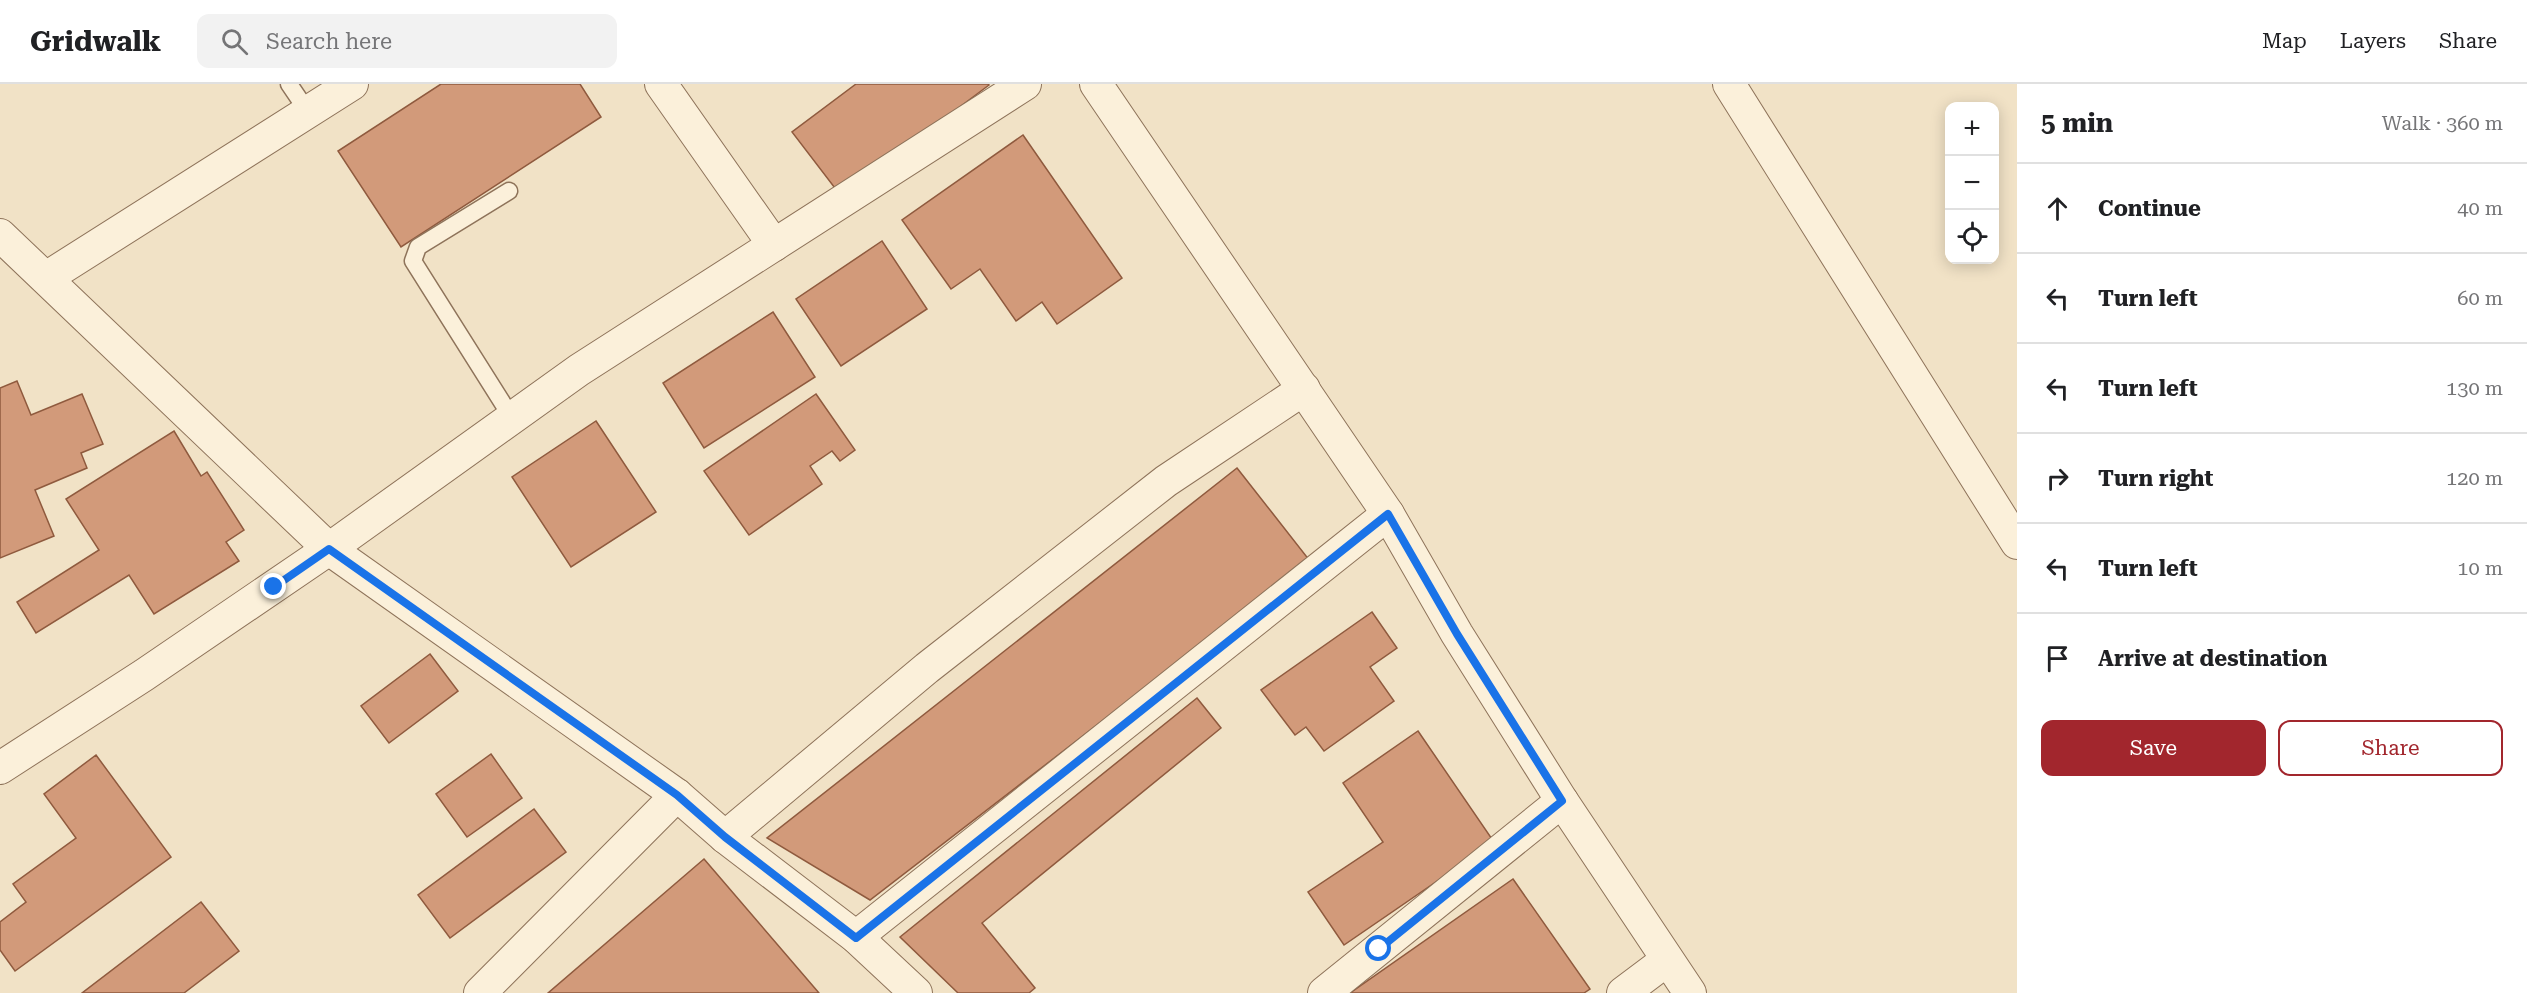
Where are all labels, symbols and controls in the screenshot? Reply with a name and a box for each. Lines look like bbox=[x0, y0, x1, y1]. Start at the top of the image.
search box bbox=[197, 14, 617, 68]
text: Gridwalk bbox=[30, 25, 161, 58]
icon: search bbox=[218, 25, 251, 58]
text: Search here bbox=[266, 29, 392, 54]
text: Map bbox=[2262, 29, 2307, 53]
text: Layers bbox=[2340, 29, 2406, 53]
text: Share bbox=[2439, 29, 2497, 53]
map controls bbox=[1945, 102, 1999, 264]
button: + bbox=[1945, 102, 1999, 156]
text: 5 min bbox=[2041, 108, 2113, 138]
text: Walk · 360 m bbox=[2382, 111, 2503, 135]
button: − bbox=[1945, 156, 1999, 210]
icon: ahead bbox=[2041, 192, 2074, 225]
text: Continue bbox=[2098, 196, 2201, 221]
text: 40 m bbox=[2457, 196, 2503, 220]
button: locate bbox=[1945, 210, 1999, 264]
icon: left bbox=[2041, 282, 2074, 315]
text: Turn left bbox=[2098, 286, 2198, 311]
text: 60 m bbox=[2457, 286, 2503, 310]
icon: left bbox=[2041, 372, 2074, 405]
text: Turn left bbox=[2098, 376, 2198, 401]
text: 130 m bbox=[2446, 376, 2503, 400]
icon: right bbox=[2041, 462, 2074, 495]
text: Turn right bbox=[2098, 466, 2213, 491]
text: 120 m bbox=[2446, 466, 2503, 490]
icon: left bbox=[2041, 552, 2074, 585]
text: Turn left bbox=[2098, 556, 2198, 581]
text: 10 m bbox=[2457, 556, 2503, 580]
route end bbox=[260, 573, 286, 599]
icon: arrive bbox=[2041, 642, 2074, 675]
text: Arrive at destination bbox=[2098, 646, 2327, 671]
button: Save bbox=[2041, 720, 2266, 776]
button: Share bbox=[2278, 720, 2503, 776]
route start bbox=[1365, 935, 1391, 961]

